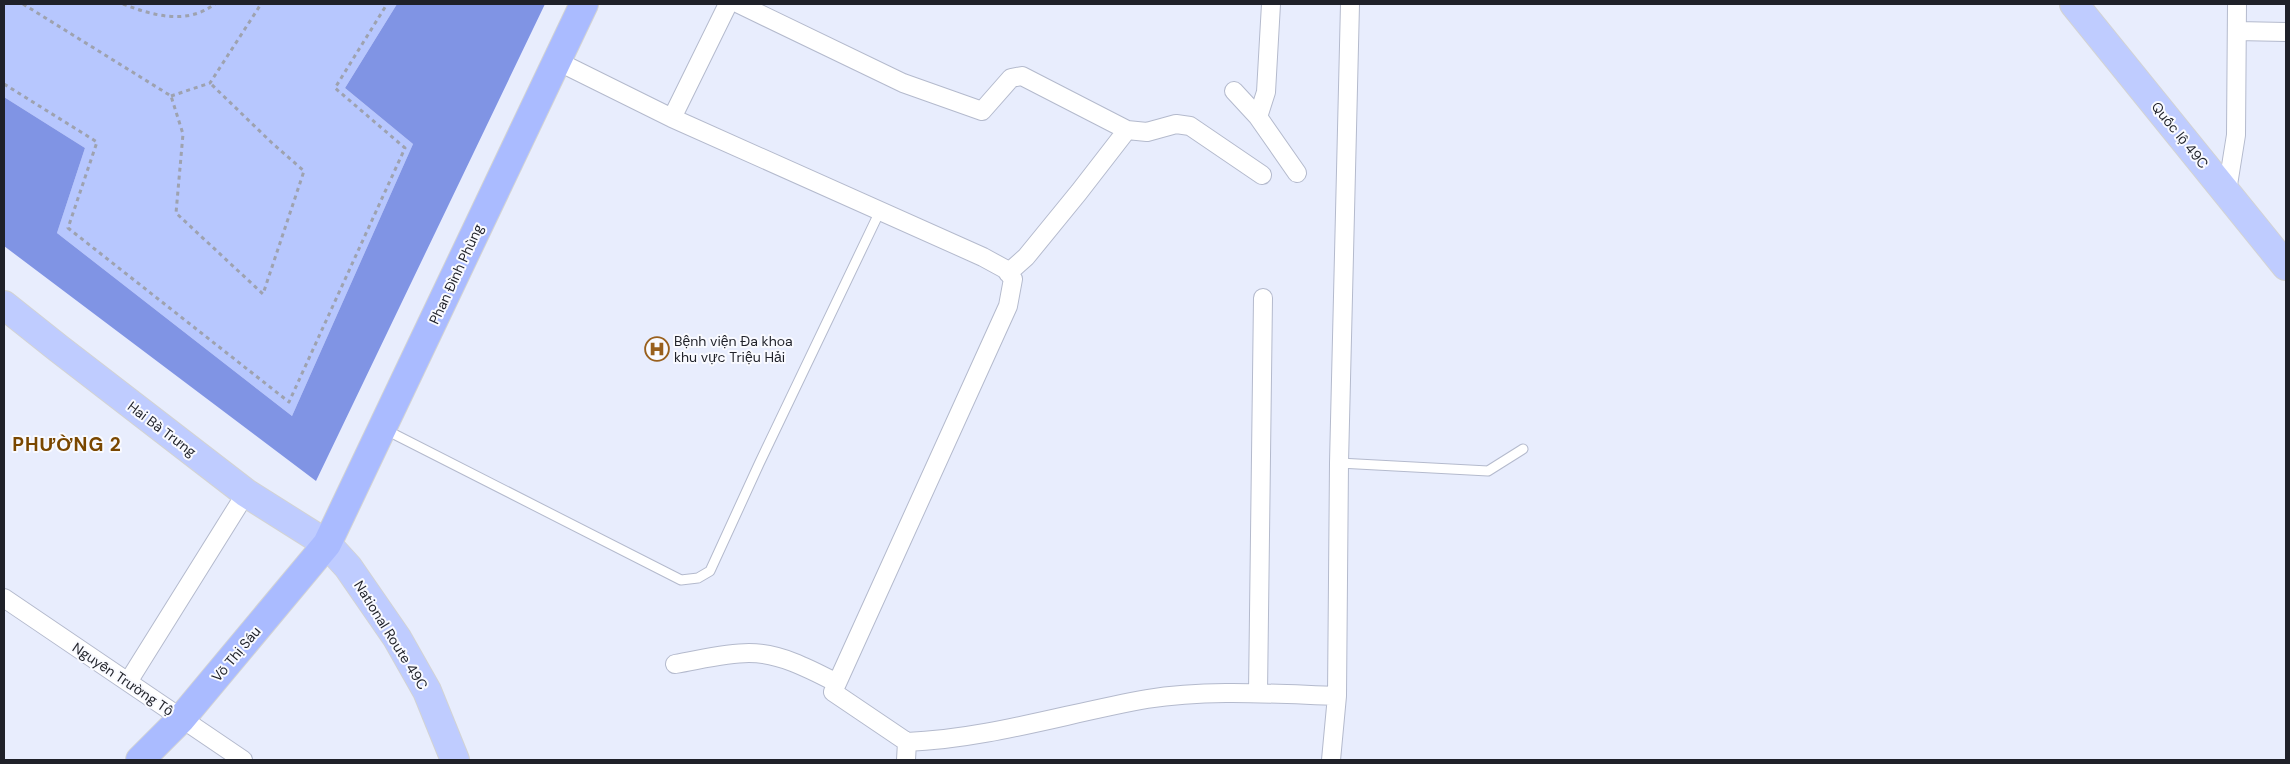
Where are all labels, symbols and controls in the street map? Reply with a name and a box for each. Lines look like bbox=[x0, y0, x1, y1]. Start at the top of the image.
street label: Quốc lộ 49C bbox=[2148, 98, 2212, 172]
street label: Phan Đình Phùng bbox=[425, 221, 487, 327]
place label: Bệnh viện Đa khoa khu vực Triệu Hải bbox=[674, 332, 793, 366]
hospital icon: Bệnh viện Đa khoa khu vực Triệu Hải bbox=[644, 336, 670, 362]
street label: Hai Bà Trưng bbox=[124, 397, 200, 461]
district label: PHƯỜNG 2 bbox=[12, 432, 122, 457]
street label: National Route 49C bbox=[350, 577, 432, 693]
street label: Võ Thị Sáu bbox=[208, 623, 264, 685]
street label: Nguyễn Trường Tộ bbox=[69, 638, 177, 720]

